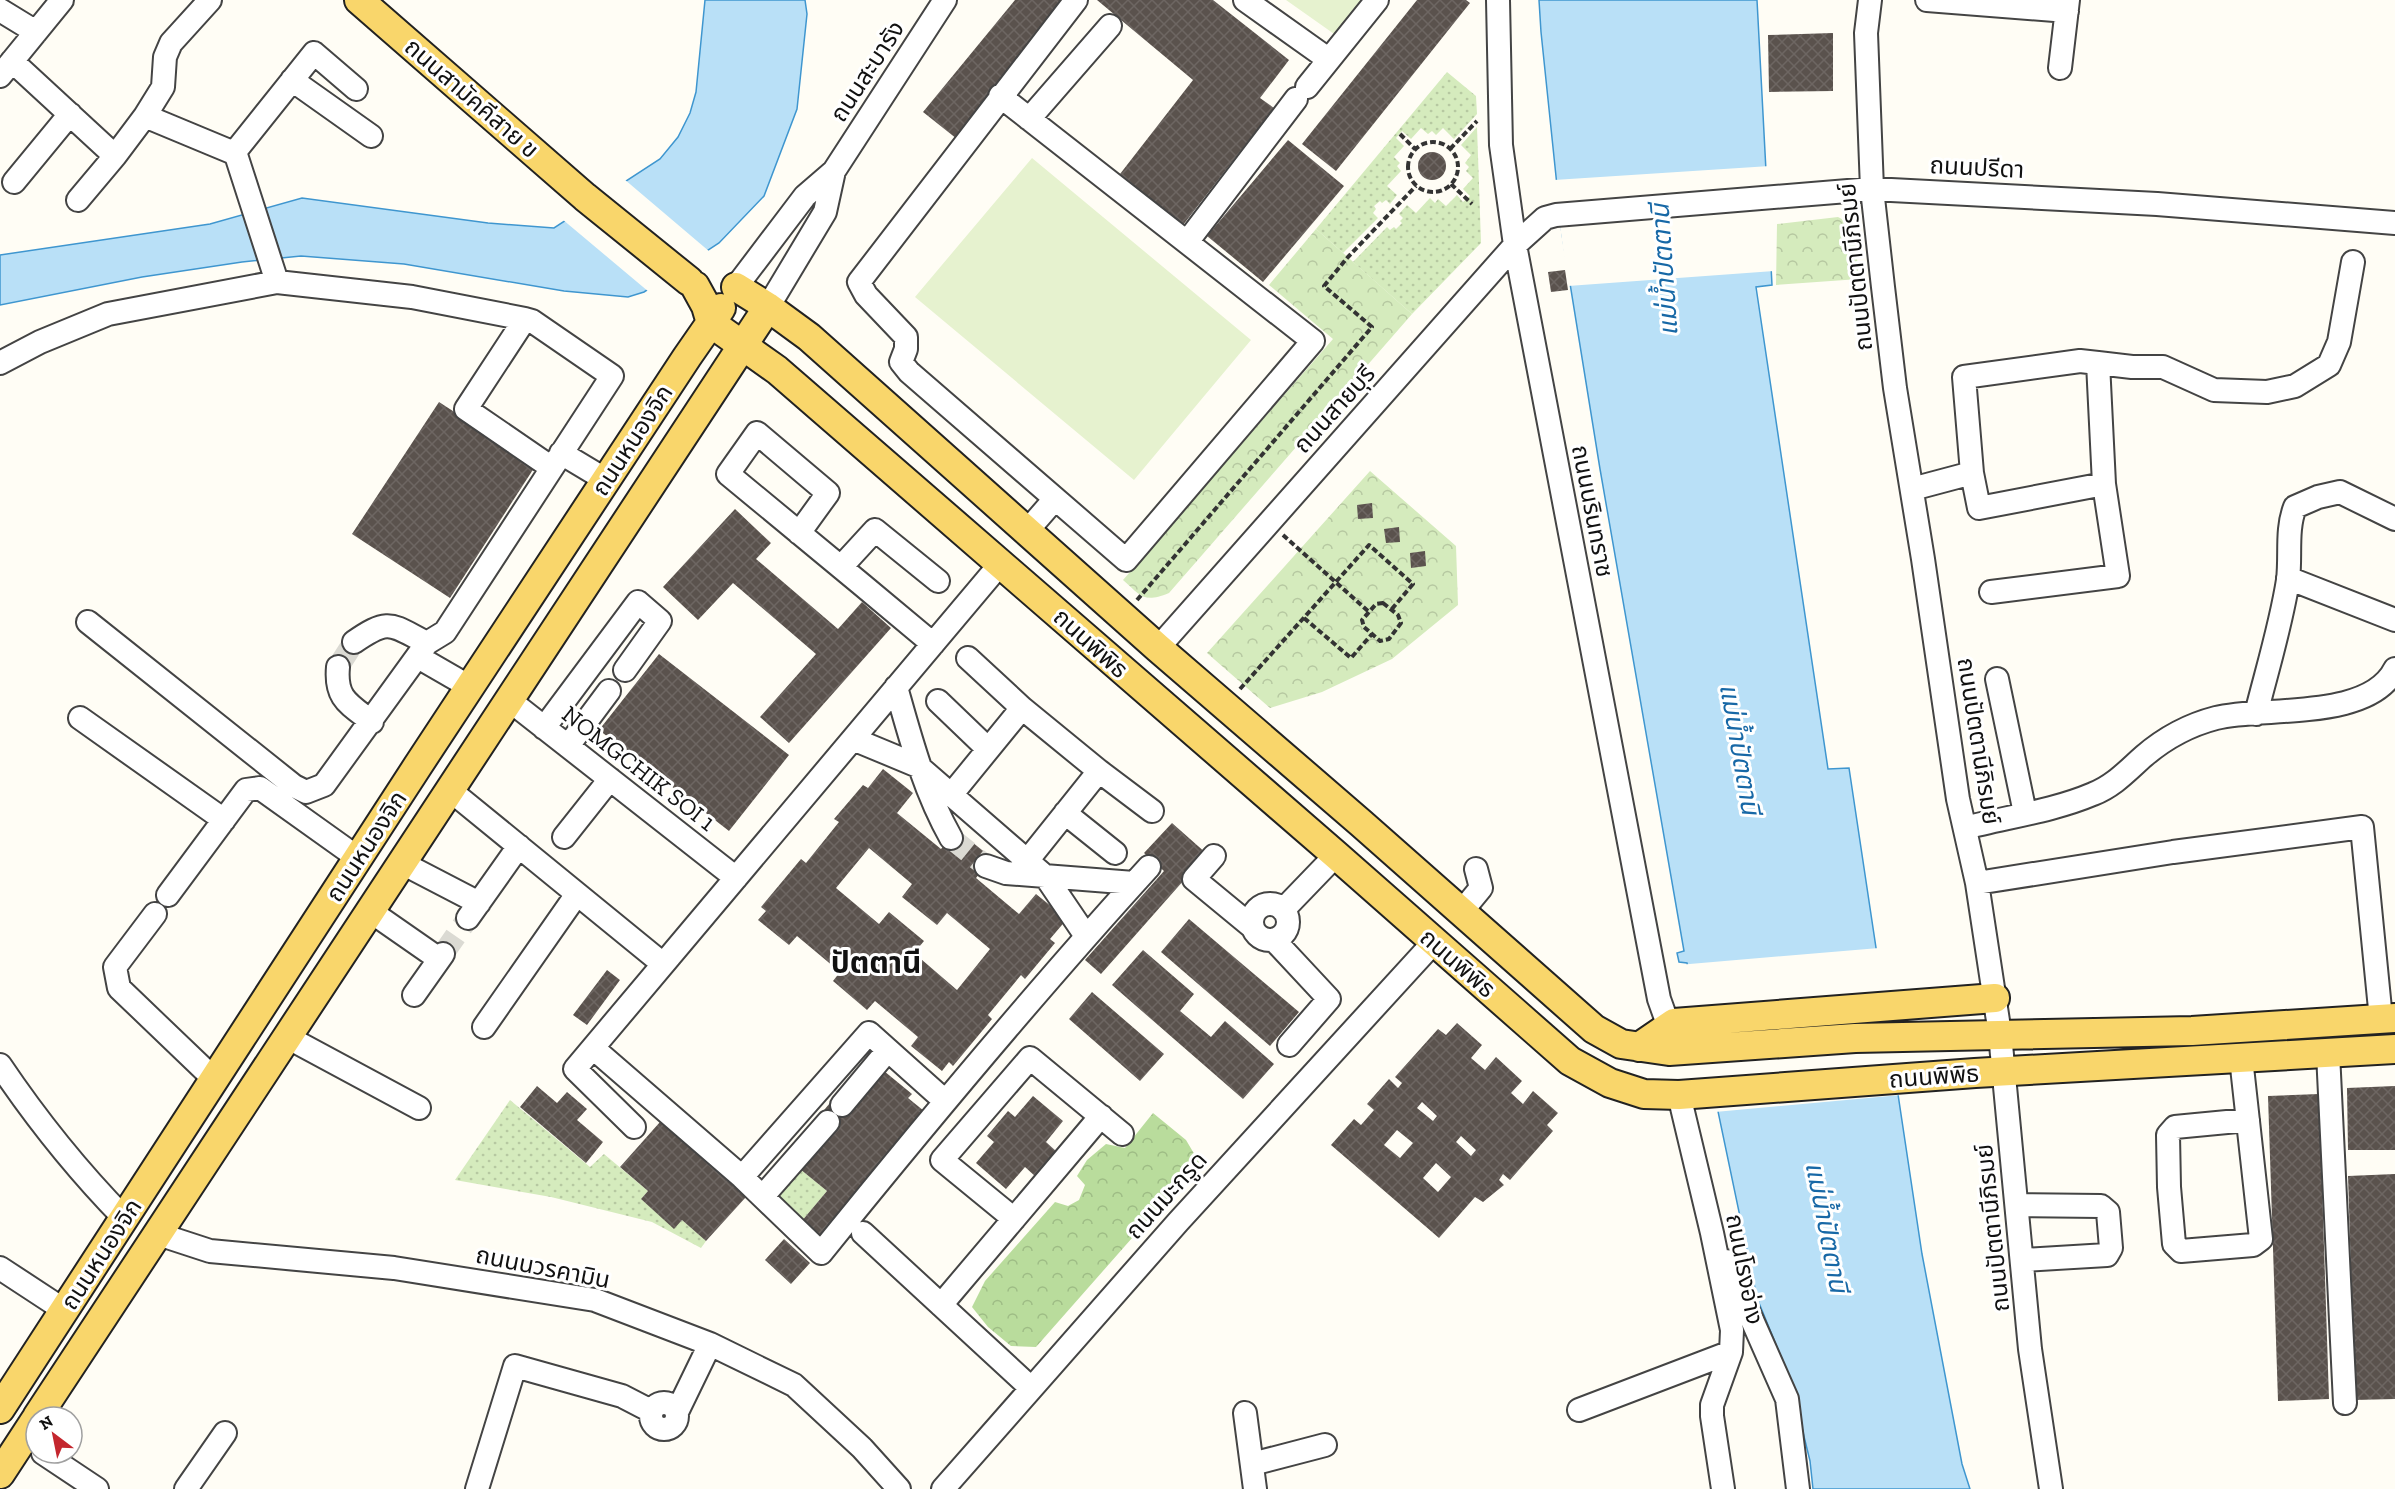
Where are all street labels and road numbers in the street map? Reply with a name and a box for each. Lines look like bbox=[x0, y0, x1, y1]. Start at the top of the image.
street label: ถนนสะบารัง bbox=[824, 15, 910, 127]
street label: ถนนสามัคคีสาย ข bbox=[399, 32, 545, 164]
street label: ถนนปรีดา bbox=[1929, 150, 2025, 184]
street label: ถนนปัตตานีภิรมย์ bbox=[1832, 181, 1878, 352]
street label: ถนนสายบุรี bbox=[1287, 359, 1382, 459]
street label: ถนนหนองจิก bbox=[585, 379, 679, 501]
street label: ถนนนรินทราช bbox=[1566, 442, 1620, 580]
street label: ถนนพิพิธ bbox=[1048, 602, 1134, 684]
street label: ถนนปัตตานีภิรมย์ bbox=[1951, 655, 2007, 827]
street label: NOMGCHIK SOI 1 bbox=[557, 699, 721, 837]
street label: ถนนหนองจิก bbox=[319, 785, 413, 907]
street label: ถนนพิพิธ bbox=[1414, 922, 1502, 1004]
street label: ถนนพิพิธ bbox=[1888, 1058, 1980, 1094]
street label: ถนนปัตตานีภิรมย์ bbox=[1969, 1142, 2015, 1313]
street label: ถนนมะกรูด bbox=[1119, 1145, 1214, 1245]
street label: ถนนหนองจิก bbox=[54, 1193, 148, 1315]
street label: ถนนโรงอ่าง bbox=[1720, 1211, 1770, 1327]
street label: ถนนนวรคามิน bbox=[473, 1240, 613, 1294]

